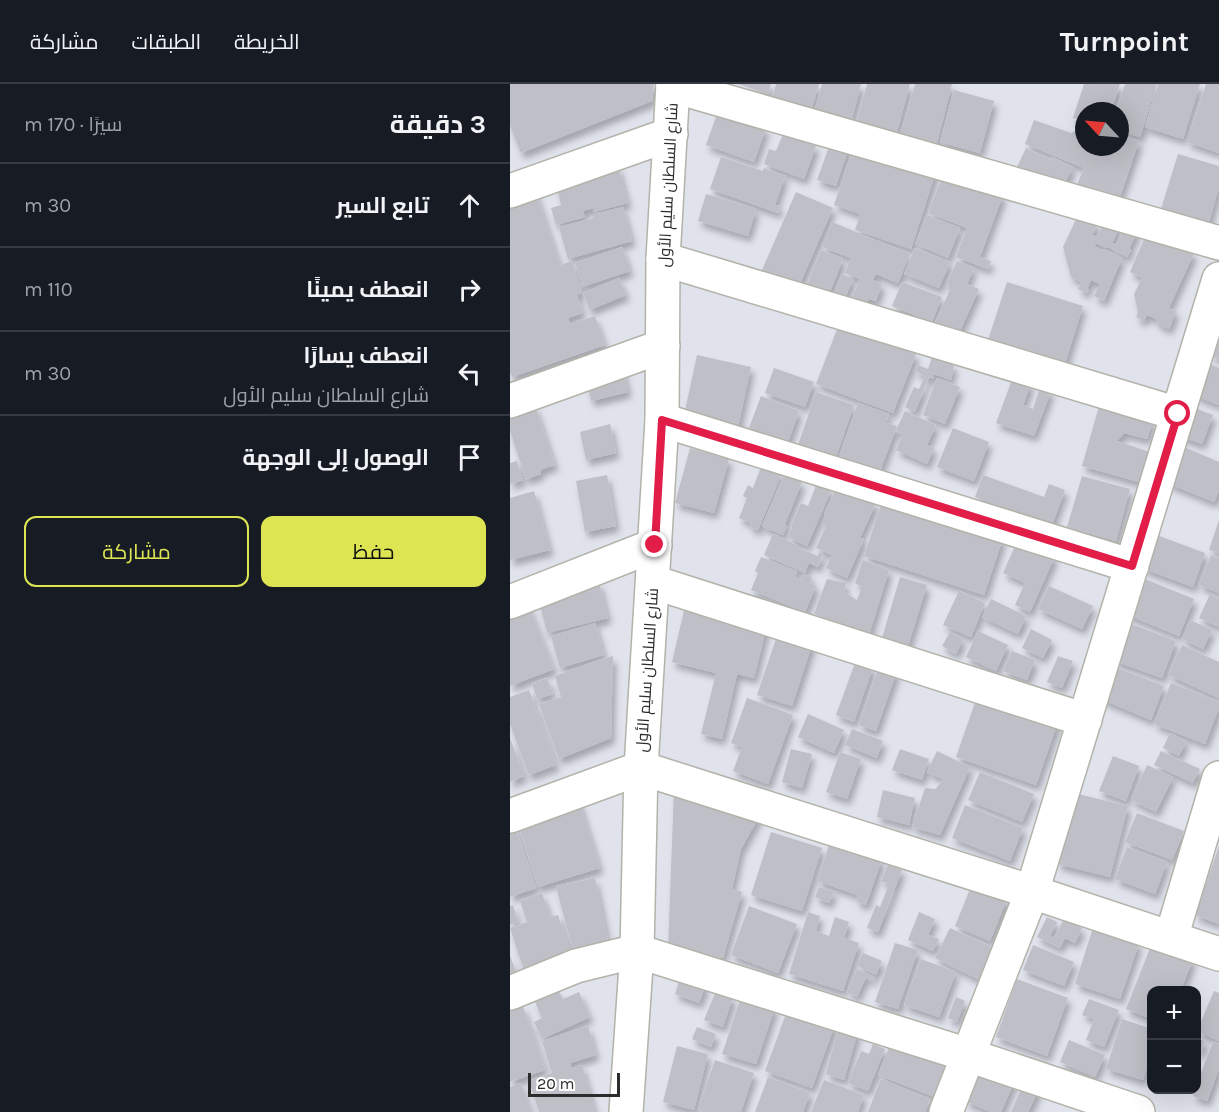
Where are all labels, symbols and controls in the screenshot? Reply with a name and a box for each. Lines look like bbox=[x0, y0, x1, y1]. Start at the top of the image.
text: Turnpoint bbox=[1060, 25, 1189, 58]
text: مشاركة bbox=[30, 30, 99, 54]
text: الطبقات bbox=[132, 30, 201, 54]
text: الخريطة bbox=[234, 30, 300, 54]
street label: شارع السلطان سليم الأول bbox=[654, 102, 684, 268]
north arrow bbox=[1075, 102, 1129, 156]
text: 3 دقيقة bbox=[390, 109, 486, 140]
text: سيرًا · 170 m bbox=[24, 113, 122, 136]
icon: ahead bbox=[453, 189, 486, 222]
text: تابع السير bbox=[336, 193, 429, 219]
text: 30 m bbox=[24, 194, 71, 217]
icon: right bbox=[453, 273, 486, 306]
text: انعطف يمينًا bbox=[306, 277, 429, 303]
text: 110 m bbox=[24, 278, 73, 301]
text: انعطف يسارًا bbox=[303, 343, 429, 369]
icon: left bbox=[453, 357, 486, 390]
text: 30 m bbox=[24, 362, 71, 385]
text: شارع السلطان سليم الأول bbox=[223, 384, 429, 407]
route start bbox=[1164, 400, 1190, 426]
icon: arrive bbox=[453, 441, 486, 474]
text: الوصول إلى الوجهة bbox=[243, 445, 429, 471]
button: مشاركة bbox=[24, 516, 249, 587]
button: حفظ bbox=[261, 516, 486, 587]
route end bbox=[641, 531, 667, 557]
street label: شارع السلطان سليم الأول bbox=[632, 587, 664, 753]
map controls bbox=[1147, 986, 1201, 1094]
button: + bbox=[1147, 986, 1201, 1040]
button: − bbox=[1147, 1040, 1201, 1094]
scale bar bbox=[528, 1070, 620, 1098]
text: 20 m bbox=[537, 1074, 575, 1093]

